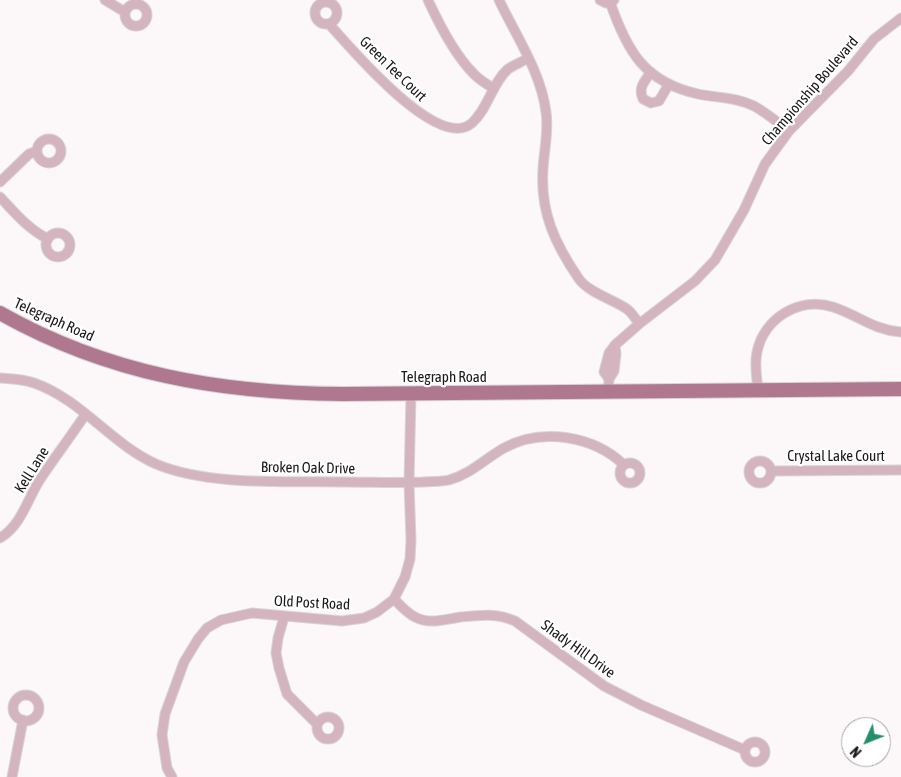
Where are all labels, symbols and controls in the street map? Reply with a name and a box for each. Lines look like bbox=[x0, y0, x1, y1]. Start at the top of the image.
street label: Green Tee Court bbox=[356, 33, 430, 105]
street label: Championship Boulevard bbox=[758, 33, 862, 149]
street label: Telegraph Road bbox=[11, 294, 97, 346]
street label: Telegraph Road bbox=[401, 368, 487, 386]
street label: Kell Lane bbox=[11, 444, 53, 496]
street label: Crystal Lake Court bbox=[787, 447, 885, 465]
street label: Broken Oak Drive bbox=[261, 458, 355, 478]
street label: Old Post Road bbox=[273, 592, 351, 614]
street label: Shady Hill Drive bbox=[537, 616, 619, 682]
north arrow bbox=[841, 717, 891, 767]
text: N bbox=[847, 743, 865, 760]

